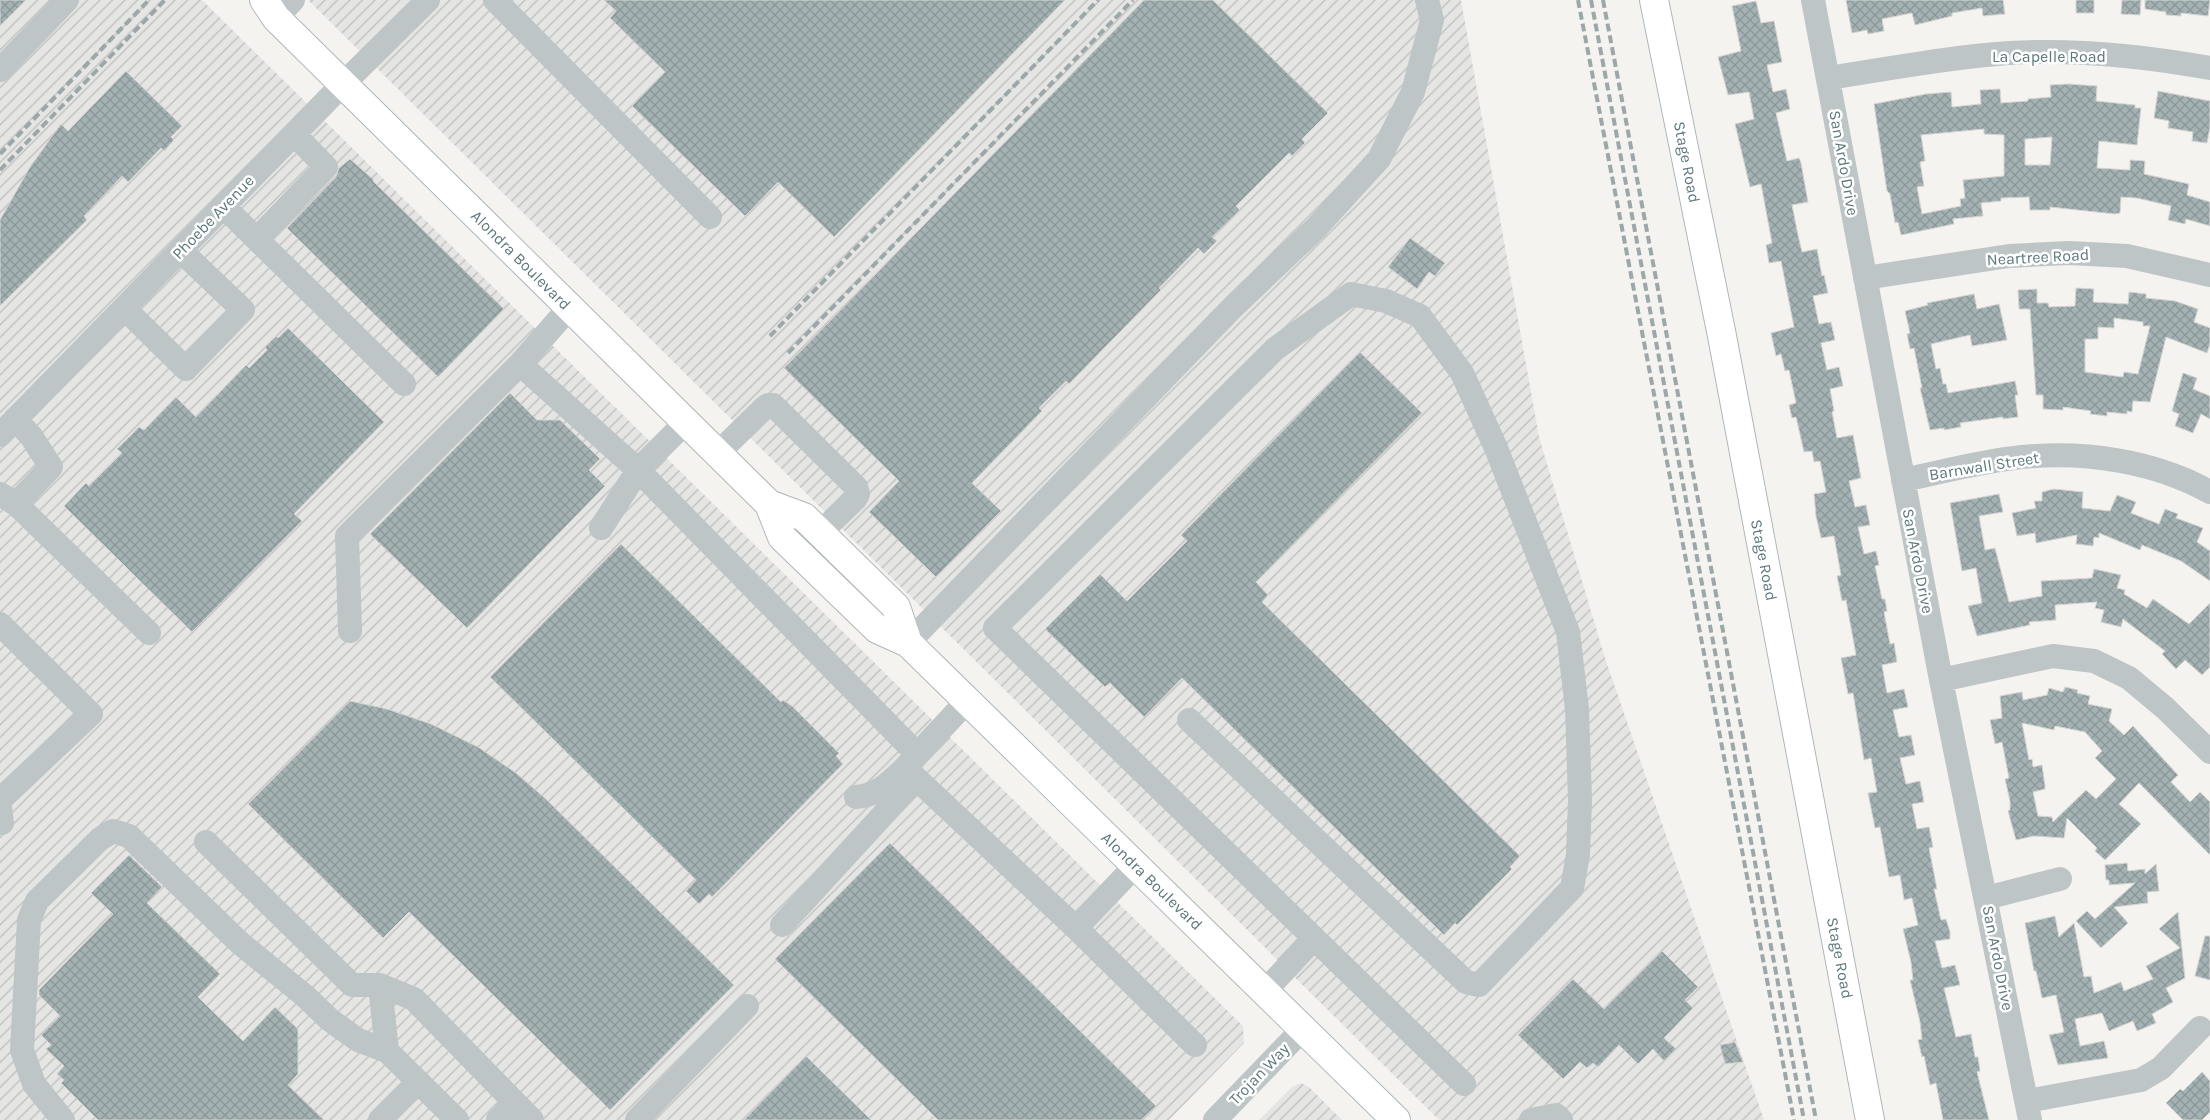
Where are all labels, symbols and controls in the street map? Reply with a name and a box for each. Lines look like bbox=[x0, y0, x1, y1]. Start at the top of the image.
street label: La Capelle Road bbox=[1992, 47, 2106, 66]
street label: San Ardo Drive bbox=[1825, 109, 1863, 217]
street label: Stage Road bbox=[1670, 120, 1704, 204]
street label: Phoebe Avenue bbox=[168, 171, 258, 263]
street label: Alondra Boulevard bbox=[467, 206, 575, 314]
street label: Neartree Road bbox=[1986, 245, 2090, 269]
street label: Barnwall Street bbox=[1928, 448, 2040, 484]
street label: San Ardo Drive bbox=[1899, 507, 1937, 615]
street label: Stage Road bbox=[1747, 518, 1781, 602]
street label: Alondra Boulevard bbox=[1098, 828, 1206, 934]
street label: San Ardo Drive bbox=[1979, 904, 2017, 1012]
street label: Stage Road bbox=[1823, 916, 1857, 1000]
street label: Trojan Way bbox=[1225, 1039, 1294, 1109]

